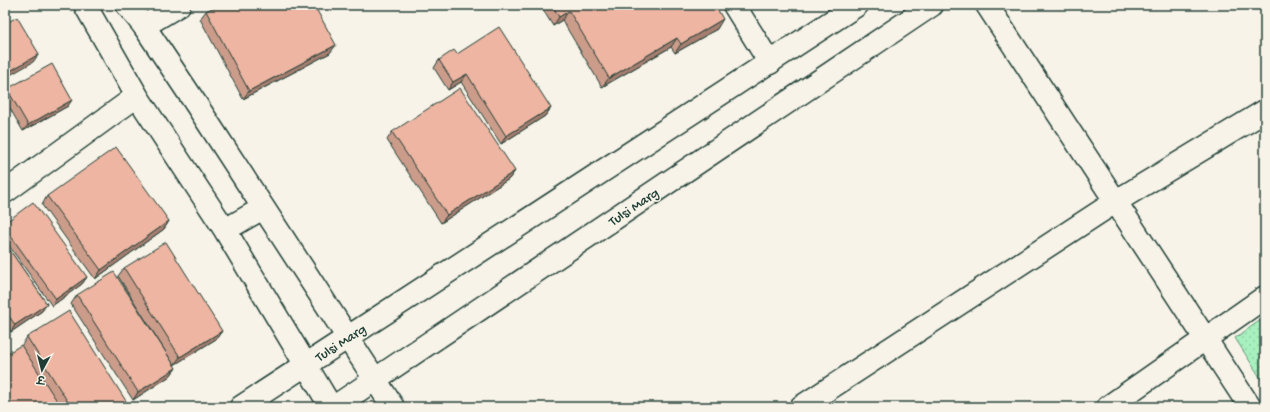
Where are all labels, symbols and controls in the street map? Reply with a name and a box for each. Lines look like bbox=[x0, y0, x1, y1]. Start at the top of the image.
street label: Tulsi Marg bbox=[605, 185, 663, 232]
street label: Tulsi Marg bbox=[312, 321, 370, 367]
north arrow bbox=[22, 350, 62, 390]
text: उ bbox=[35, 371, 46, 385]

